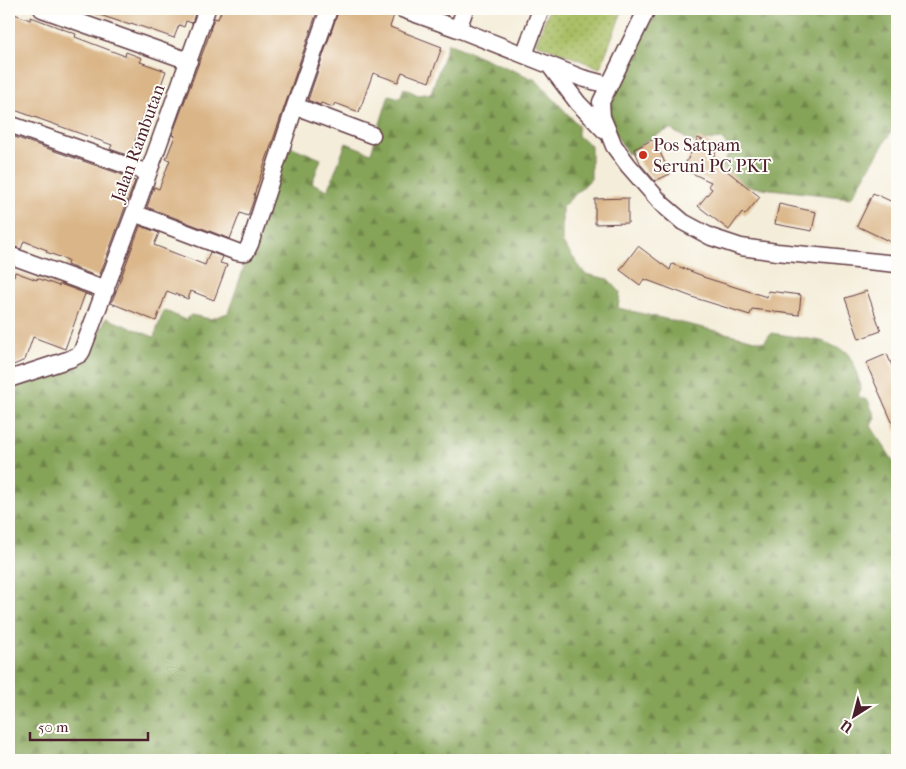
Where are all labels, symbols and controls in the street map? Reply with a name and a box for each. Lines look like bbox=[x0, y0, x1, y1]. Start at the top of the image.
street label: Jalan Rambutan bbox=[107, 81, 170, 207]
place label: Pos Satpam Seruni PC PKT bbox=[653, 135, 772, 177]
marker: Pos Satpam Seruni PC PKT bbox=[637, 149, 649, 161]
north arrow bbox=[828, 692, 878, 742]
scale bar bbox=[30, 709, 148, 741]
text: U bbox=[837, 716, 857, 737]
text: 50 m bbox=[38, 718, 69, 736]

